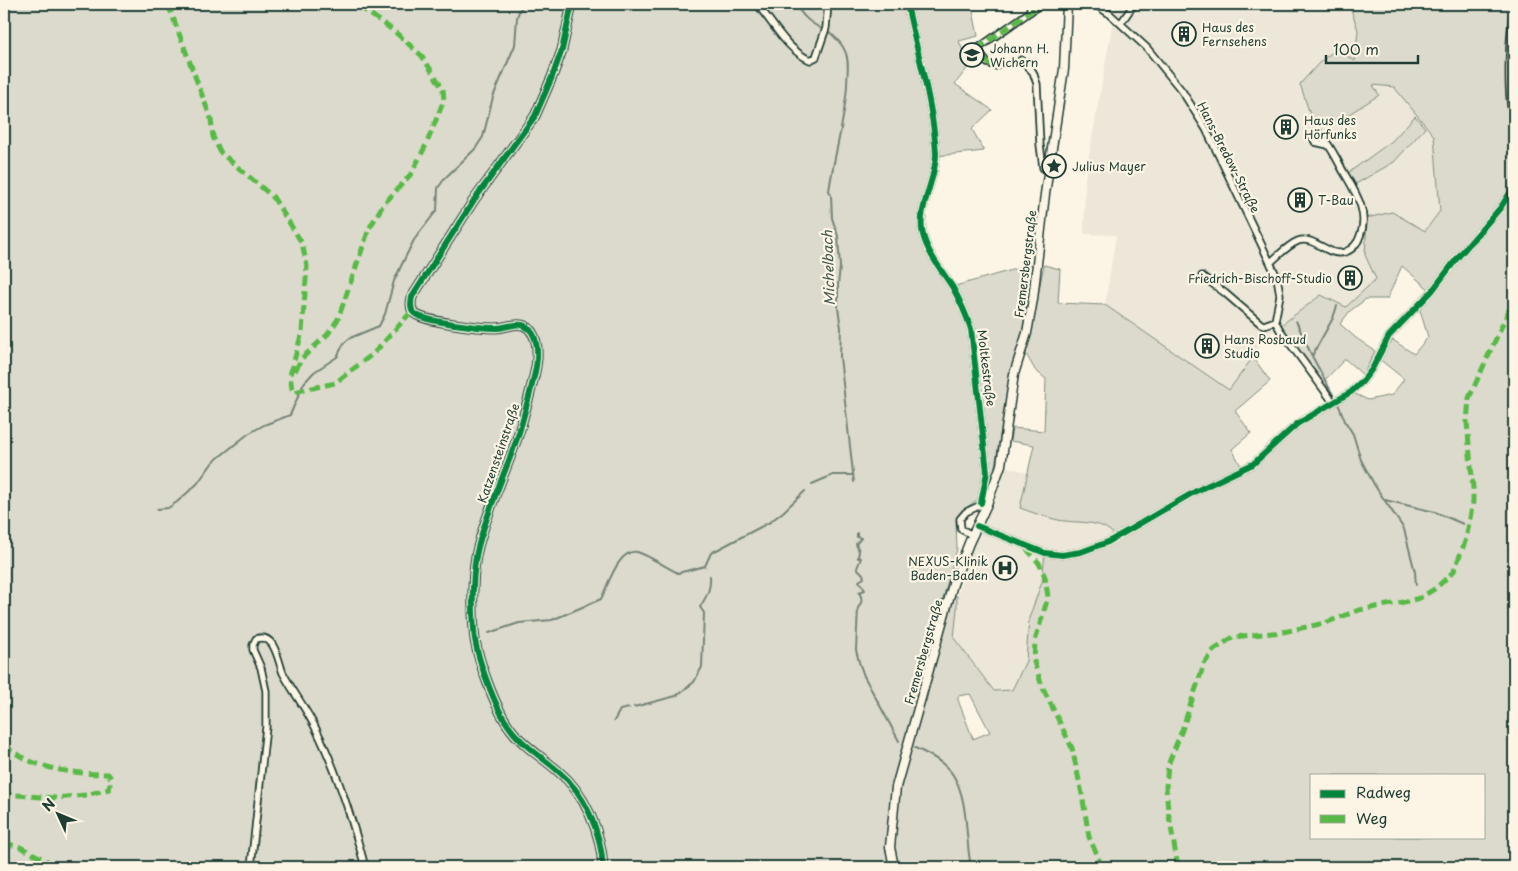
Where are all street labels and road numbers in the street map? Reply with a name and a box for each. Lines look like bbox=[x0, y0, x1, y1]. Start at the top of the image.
street label: Hans-Bredow-Straße bbox=[1193, 98, 1265, 216]
street label: Fremersbergstraße bbox=[1009, 209, 1041, 319]
street label: Moltkestraße bbox=[973, 329, 1001, 407]
street label: Katzensteinstraße bbox=[472, 401, 524, 505]
street label: Fremersbergstraße bbox=[899, 597, 947, 707]

